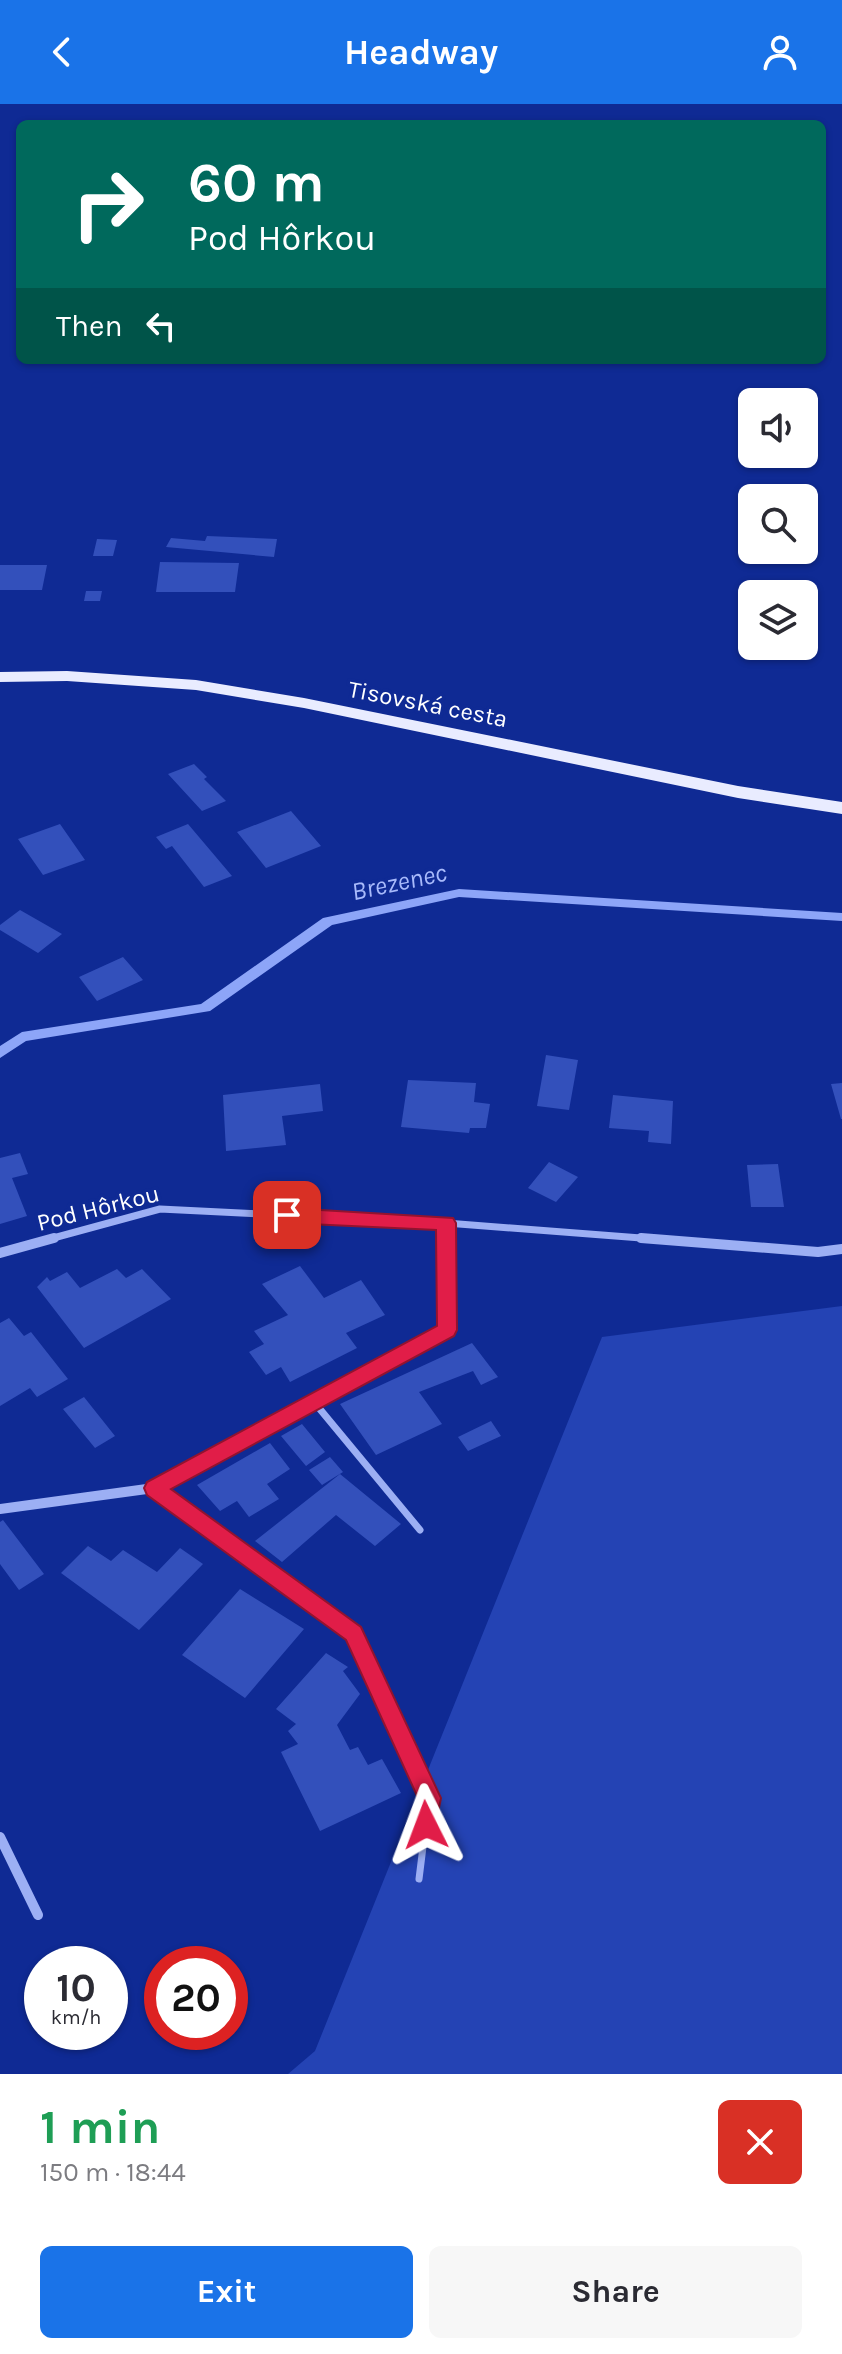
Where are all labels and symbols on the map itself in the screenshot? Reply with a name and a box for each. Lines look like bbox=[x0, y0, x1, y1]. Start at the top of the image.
street label: Tisovská cesta bbox=[346, 675, 510, 733]
water label: Brezenec bbox=[348, 857, 450, 907]
street label: Pod Hôrkou bbox=[34, 1179, 162, 1237]
pin bbox=[253, 1181, 321, 1249]
position arrow bbox=[384, 1783, 468, 1867]
speed limit sign: 20 bbox=[144, 1946, 248, 2050]

